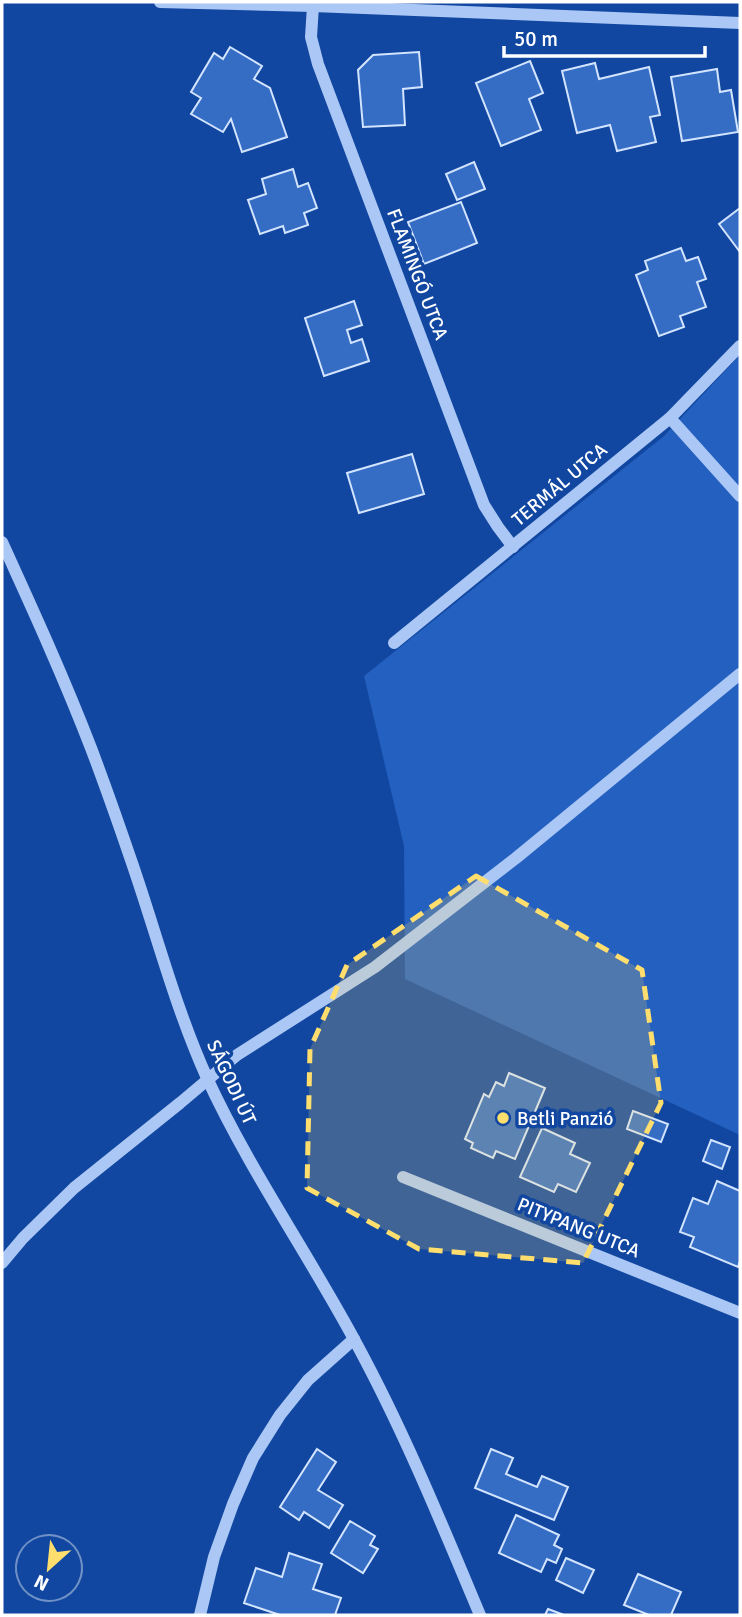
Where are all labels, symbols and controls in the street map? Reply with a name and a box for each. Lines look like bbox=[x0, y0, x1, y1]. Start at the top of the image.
scale bar bbox=[504, 14, 705, 58]
text: 50 m bbox=[514, 26, 558, 52]
street label: FLAMINGÓ UTCA bbox=[381, 205, 453, 344]
street label: TERMÁL UTCA bbox=[507, 438, 612, 532]
street label: SÁGODI ÚT bbox=[201, 1036, 261, 1129]
place label: Betli Panzió bbox=[517, 1107, 613, 1131]
marker: Betli Panzió bbox=[495, 1110, 511, 1126]
street label: PITYPANG UTCA bbox=[514, 1192, 644, 1264]
north arrow bbox=[14, 1533, 84, 1603]
text: N bbox=[30, 1569, 53, 1596]

